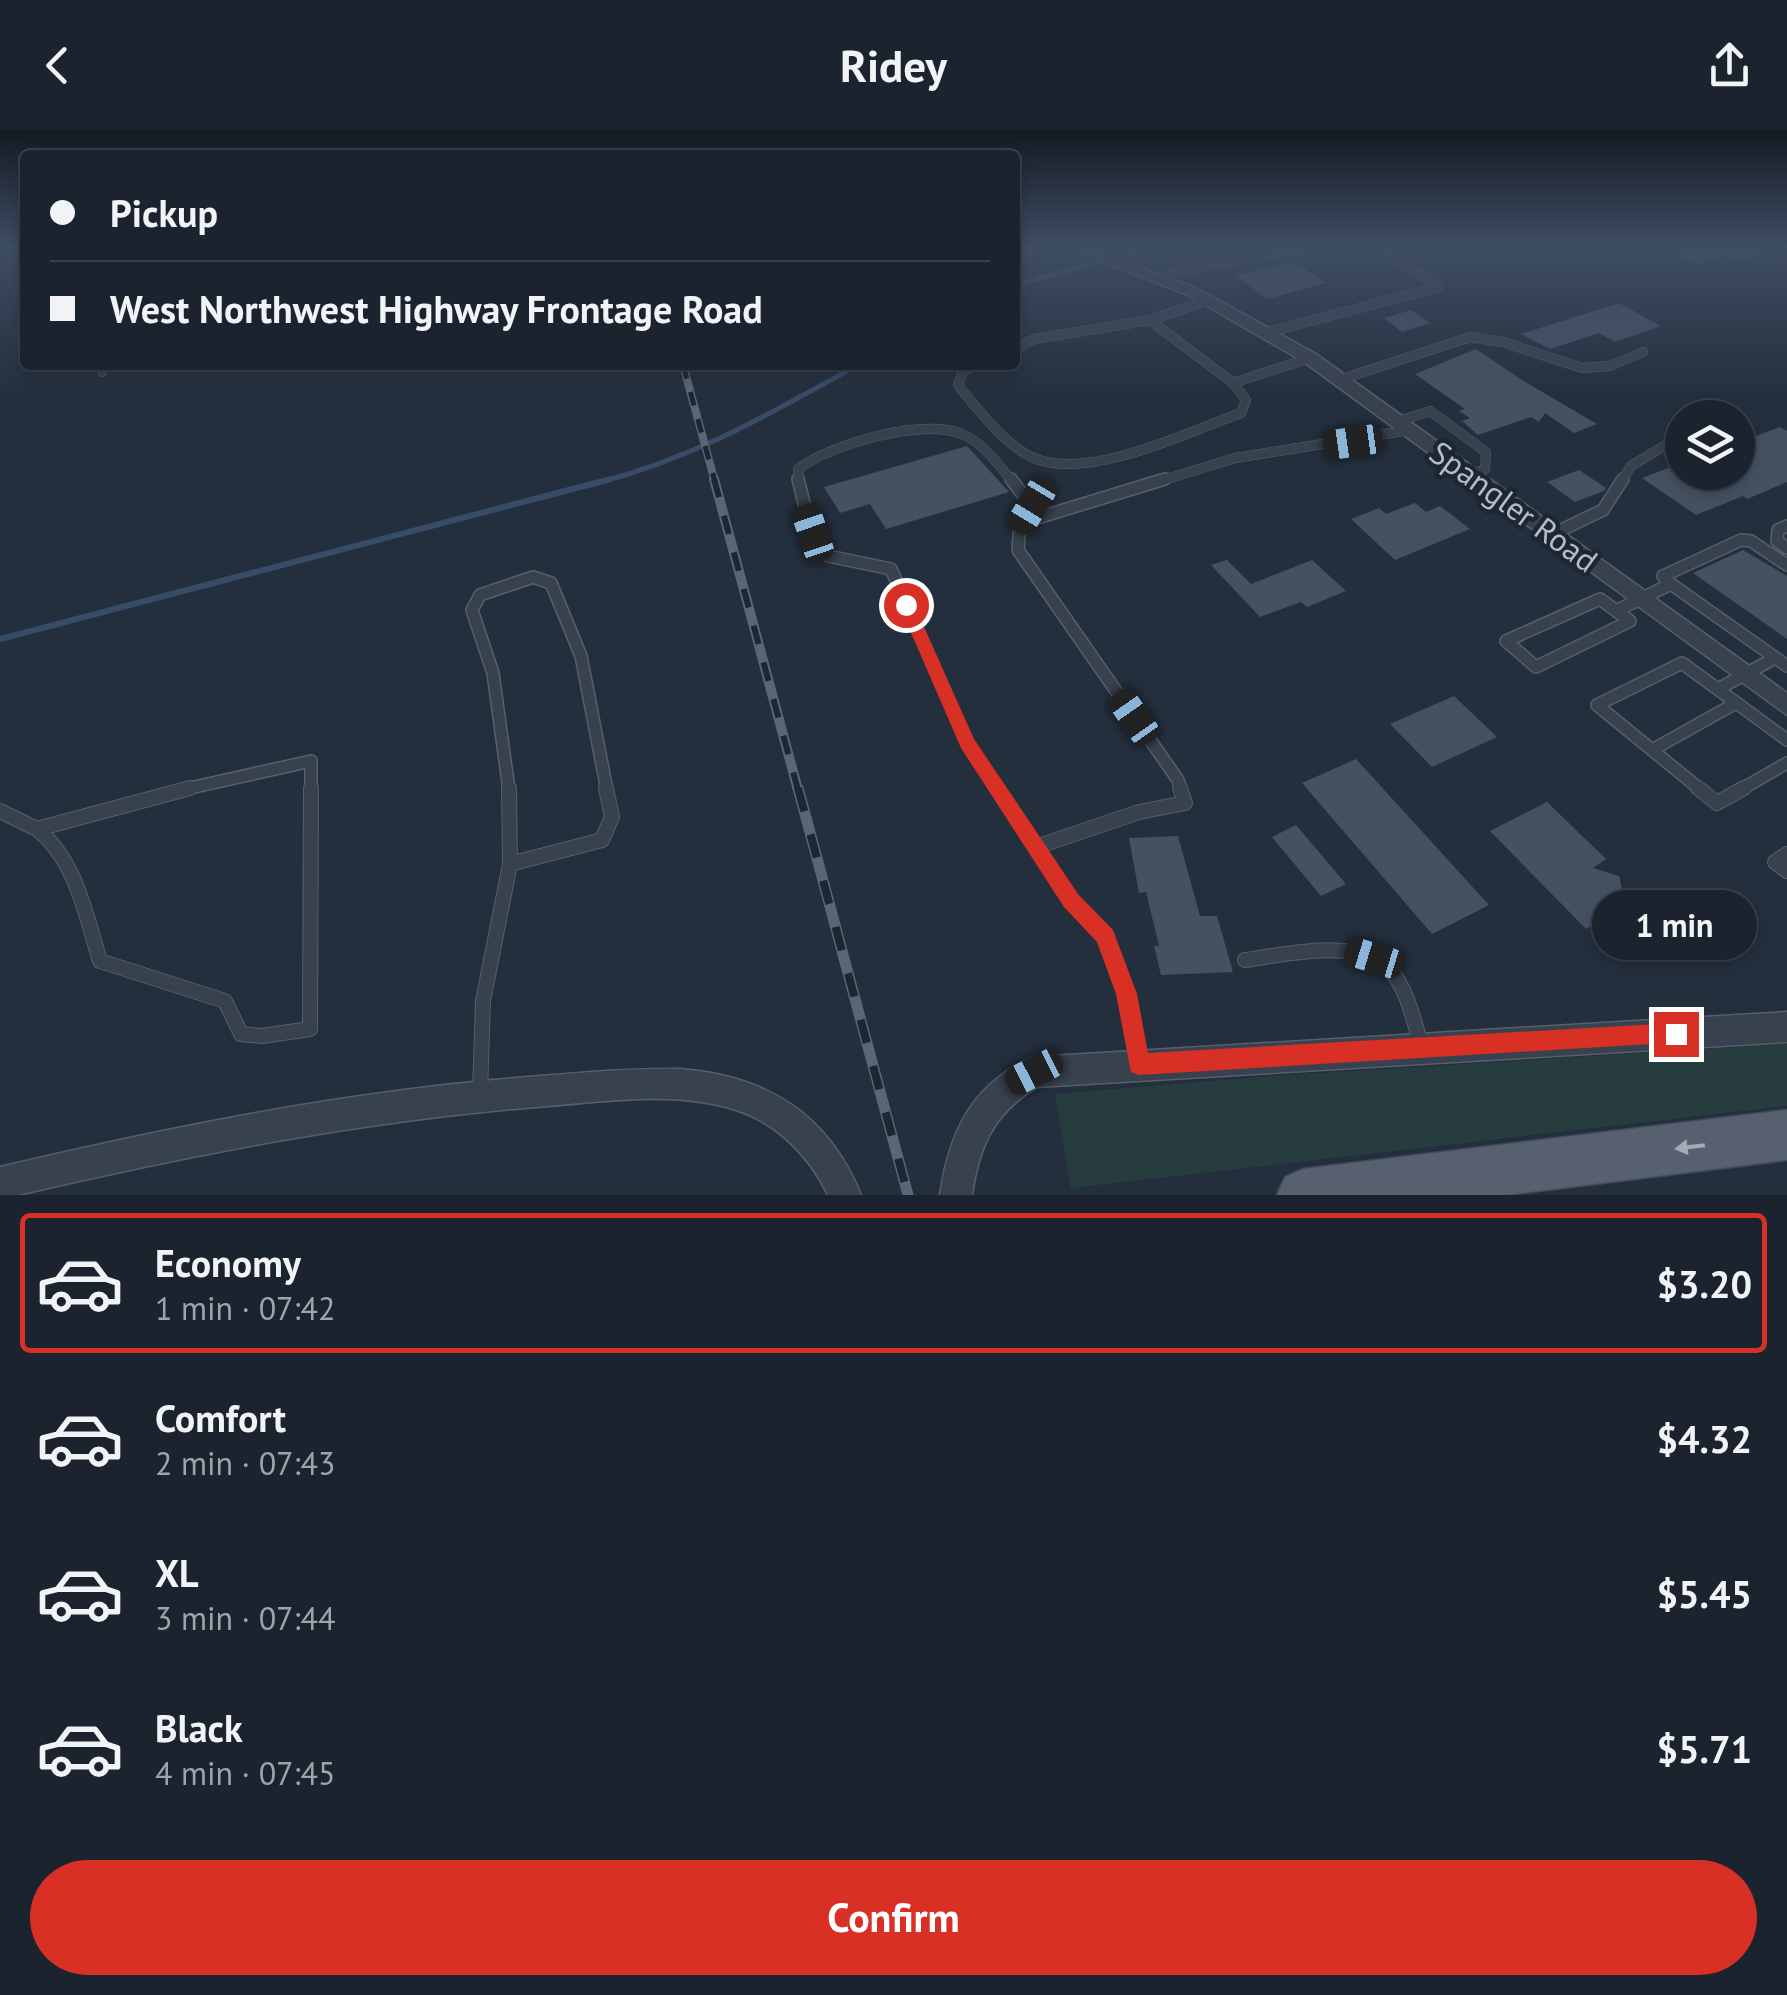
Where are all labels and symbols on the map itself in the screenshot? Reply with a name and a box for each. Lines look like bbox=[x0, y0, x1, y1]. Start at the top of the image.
car bbox=[1321, 423, 1385, 461]
street label: Spangler Road bbox=[1422, 431, 1606, 581]
car bbox=[1004, 473, 1060, 539]
car bbox=[789, 500, 837, 566]
route start bbox=[884, 583, 929, 628]
car bbox=[1105, 684, 1163, 750]
callout: 1 min bbox=[1594, 889, 1758, 959]
car bbox=[1341, 935, 1407, 981]
route end bbox=[1654, 1012, 1699, 1057]
car bbox=[1000, 1045, 1068, 1099]
one-way arrow bbox=[1674, 1139, 1706, 1155]

